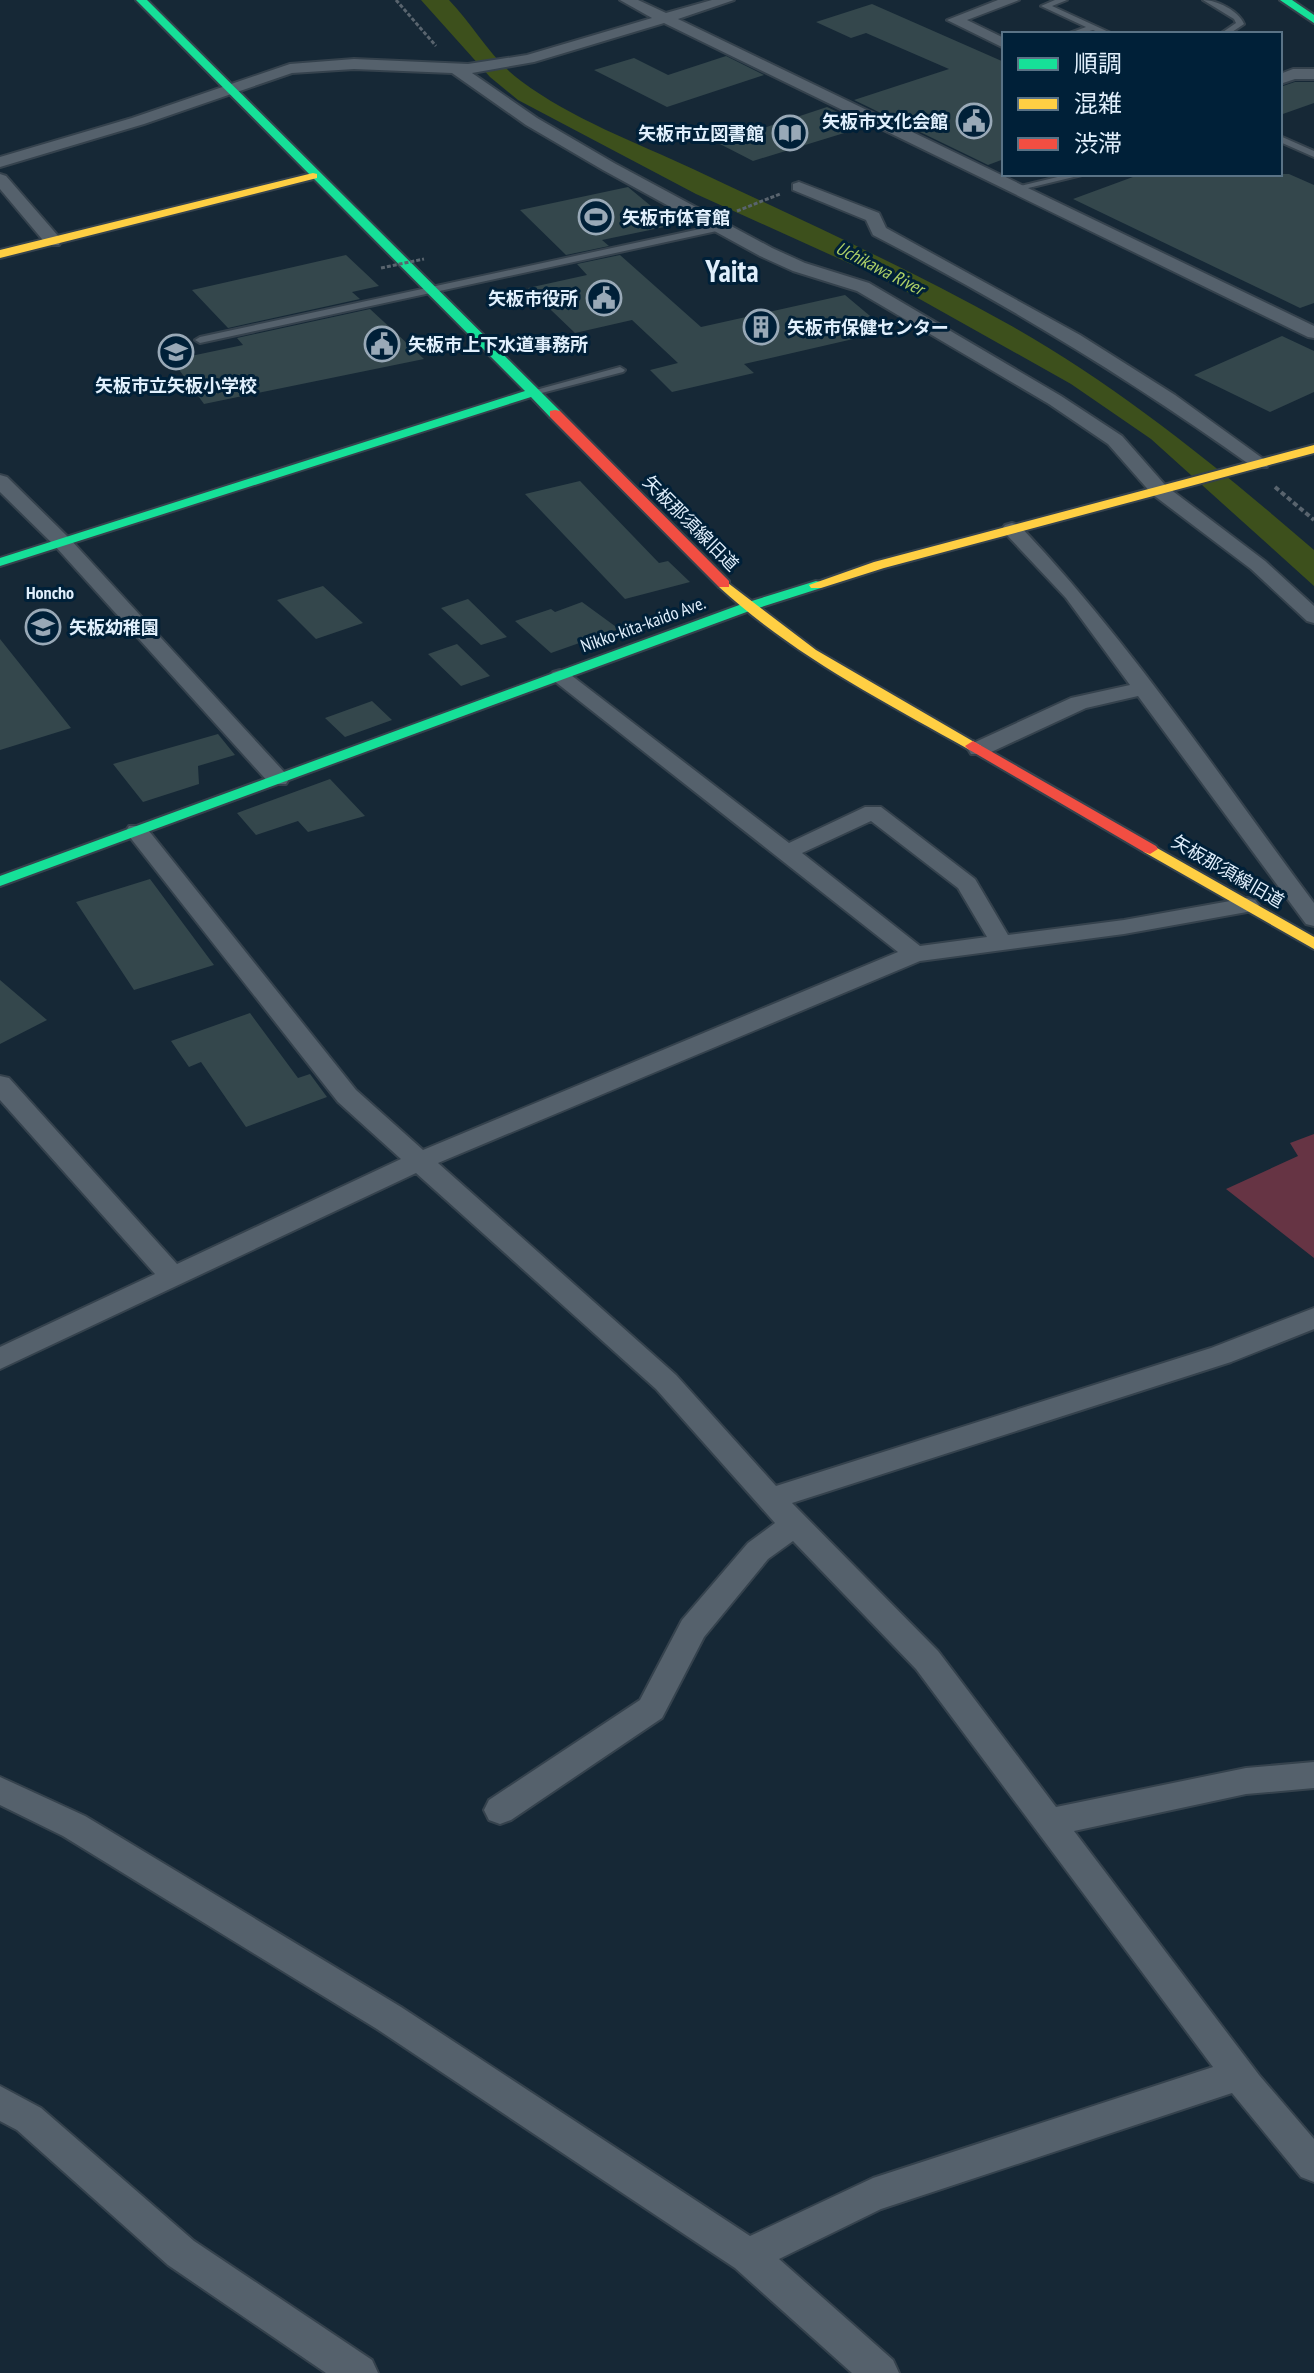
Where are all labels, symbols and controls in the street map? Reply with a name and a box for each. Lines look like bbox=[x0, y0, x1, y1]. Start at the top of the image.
legend bbox=[1002, 32, 1282, 176]
text: 順調 bbox=[1074, 48, 1122, 79]
text: 混雑 bbox=[1074, 88, 1122, 119]
public building icon: 矢板市文化会館 bbox=[955, 102, 993, 140]
place label: 矢板市文化会館 bbox=[822, 110, 948, 133]
library icon: 矢板市立図書館 bbox=[771, 114, 809, 152]
place label: 矢板市立図書館 bbox=[638, 122, 764, 145]
text: 渋滞 bbox=[1074, 128, 1122, 159]
sports icon: 矢板市体育館 bbox=[577, 198, 615, 236]
place label: 矢板市体育館 bbox=[622, 206, 730, 229]
water label: Uchikawa River bbox=[832, 236, 930, 301]
district label: Yaita bbox=[704, 251, 759, 290]
public building icon: 矢板市役所 bbox=[585, 279, 623, 317]
place label: 矢板市役所 bbox=[488, 287, 578, 310]
building icon: 矢板市保健センター bbox=[742, 308, 780, 346]
place label: 矢板市保健センター bbox=[787, 316, 949, 339]
public building icon: 矢板市上下水道事務所 bbox=[363, 325, 401, 363]
school or university icon: 矢板市立矢板小学校 bbox=[157, 333, 195, 371]
place label: 矢板市上下水道事務所 bbox=[408, 333, 588, 356]
place label: 矢板市立矢板小学校 bbox=[95, 374, 257, 397]
street label: 矢板那須線旧道 bbox=[638, 470, 744, 576]
district label: Honcho bbox=[26, 581, 74, 604]
street label: Nikko-kita-kaido Ave. bbox=[577, 591, 709, 657]
school or university icon: 矢板幼稚園 bbox=[24, 608, 62, 646]
place label: 矢板幼稚園 bbox=[69, 616, 159, 639]
street label: 矢板那須線旧道 bbox=[1168, 830, 1288, 912]

